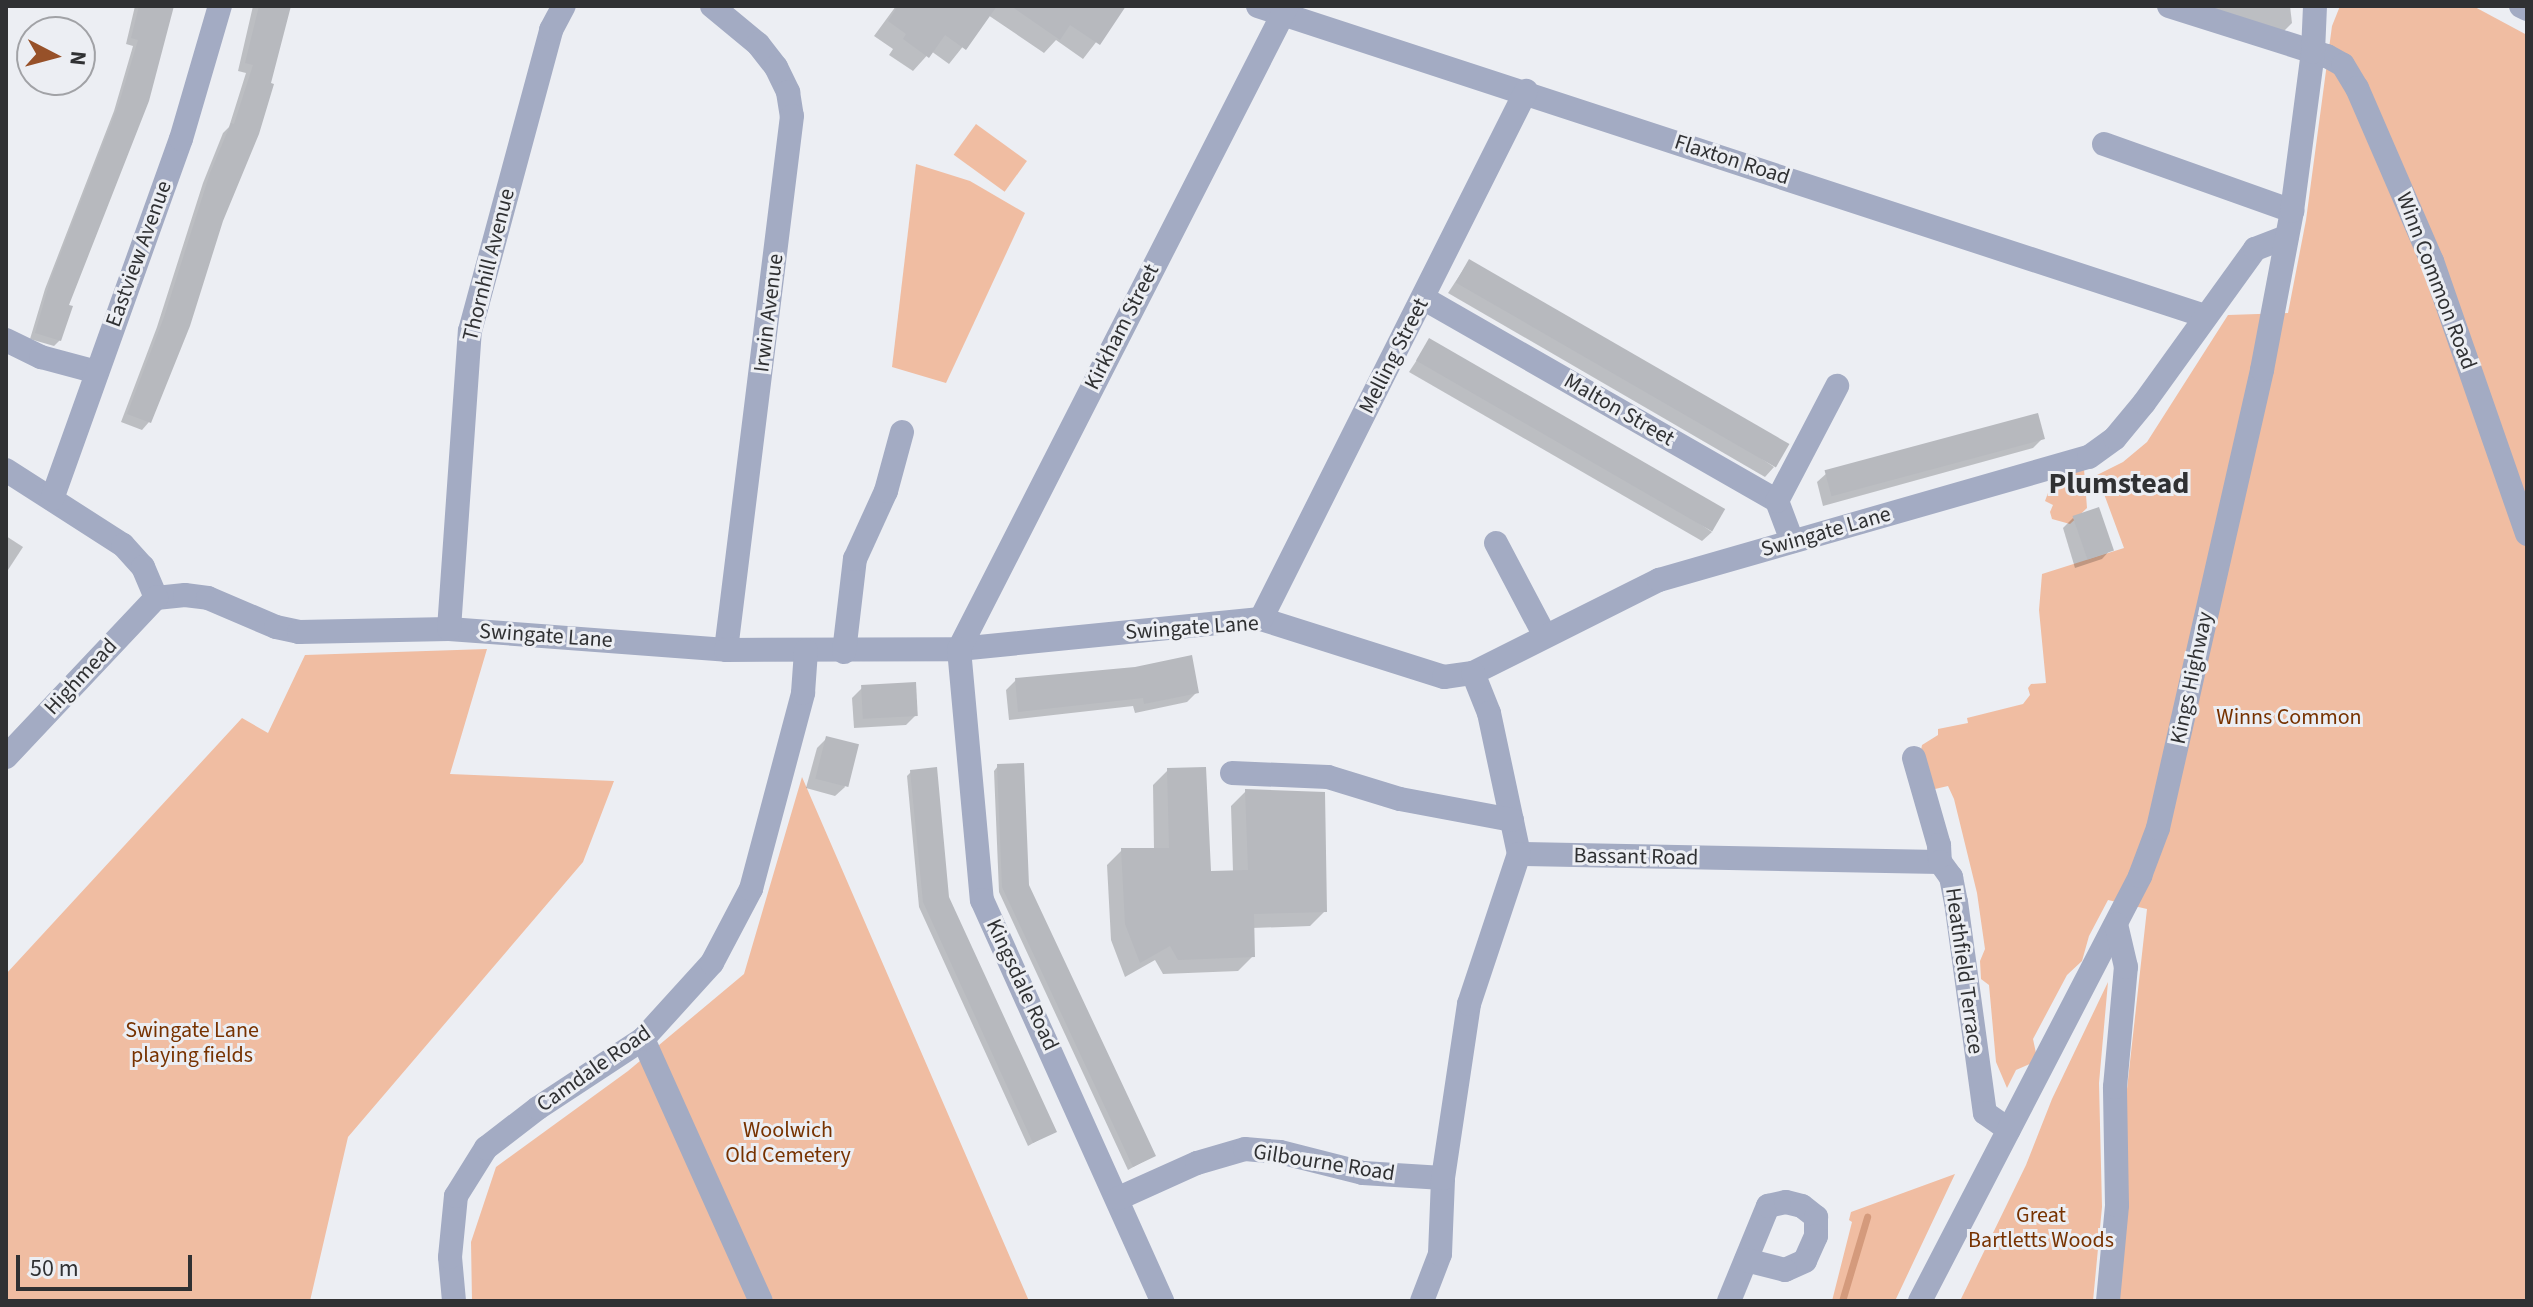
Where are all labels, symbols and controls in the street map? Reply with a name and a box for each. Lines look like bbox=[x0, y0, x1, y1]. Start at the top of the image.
north arrow bbox=[16, 16, 96, 96]
text: N bbox=[61, 49, 95, 67]
street label: Flaxton Road bbox=[1671, 129, 1793, 191]
street label: Eastview Avenue bbox=[100, 177, 178, 331]
street label: Thornhill Avenue bbox=[457, 186, 521, 344]
street label: Winn Common Road bbox=[2390, 189, 2482, 373]
street label: Irwin Avenue bbox=[749, 252, 789, 374]
street label: Kirkham Street bbox=[1079, 260, 1165, 394]
street label: Melling Street bbox=[1354, 294, 1434, 418]
street label: Malton Street bbox=[1559, 368, 1679, 452]
district label: Plumstead bbox=[2048, 466, 2190, 502]
street label: Swingate Lane bbox=[1758, 501, 1894, 563]
street label: Kings Highway bbox=[2165, 609, 2219, 747]
street label: Swingate Lane bbox=[1124, 610, 1260, 646]
street label: Swingate Lane bbox=[478, 618, 614, 654]
street label: Highmead bbox=[39, 633, 123, 721]
park label: Winns Common bbox=[2216, 705, 2362, 731]
street label: Bassant Road bbox=[1573, 843, 1699, 871]
street label: Heathfield Terrace bbox=[1939, 886, 1989, 1056]
street label: Kingsdale Road bbox=[980, 915, 1064, 1055]
park label: Swingate Lane playing fields bbox=[125, 1017, 259, 1068]
street label: Camdale Road bbox=[532, 1020, 656, 1118]
park label: Woolwich Old Cemetery bbox=[725, 1117, 851, 1168]
street label: Gilbourne Road bbox=[1251, 1139, 1397, 1187]
park label: Great Bartletts Woods bbox=[1968, 1202, 2114, 1254]
scale bar bbox=[20, 1239, 196, 1289]
text: 50 m bbox=[30, 1251, 79, 1286]

